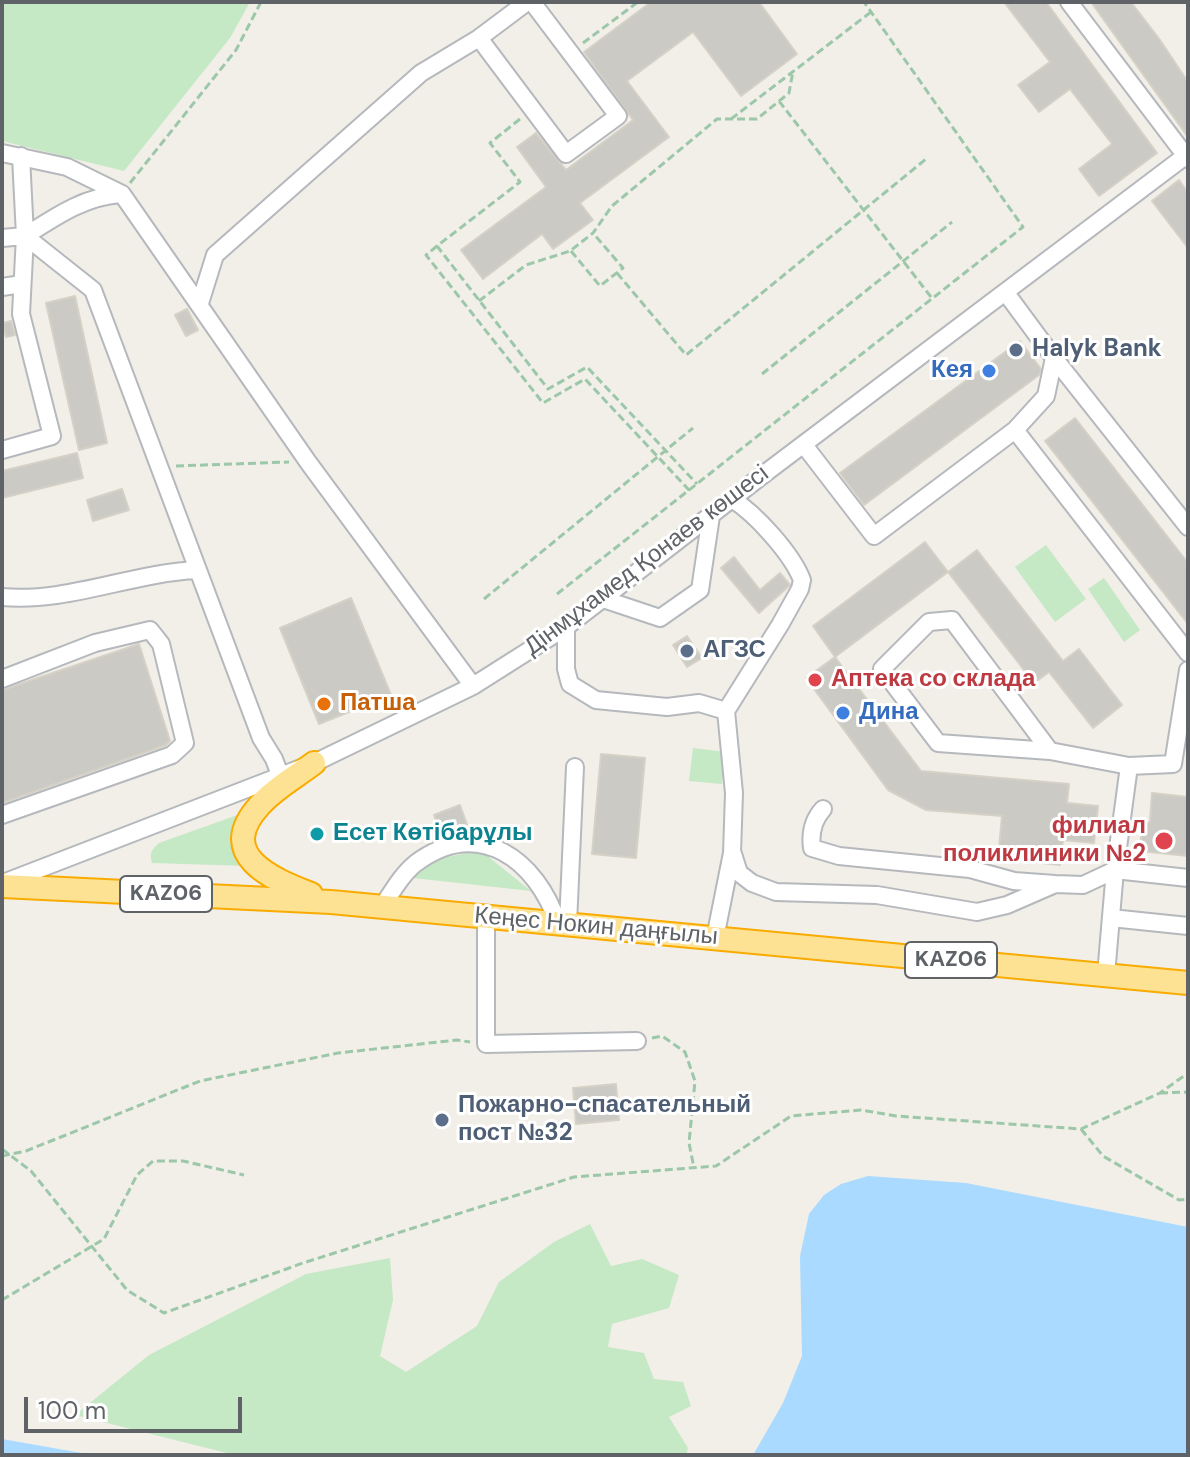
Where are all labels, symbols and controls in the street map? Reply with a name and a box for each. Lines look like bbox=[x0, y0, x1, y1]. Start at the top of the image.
place label: Halyk Bank bbox=[1032, 336, 1162, 364]
marker: Halyk Bank bbox=[1007, 341, 1025, 359]
place label: Кея bbox=[931, 357, 973, 385]
marker: Кея bbox=[980, 362, 998, 380]
street label: Дінмұхамед Қонаев көшесі bbox=[519, 460, 775, 662]
place label: АГЗС bbox=[703, 637, 766, 665]
marker: АГЗС bbox=[678, 642, 696, 660]
place label: Аптека со склада bbox=[831, 666, 1035, 694]
marker: Аптека со склада bbox=[806, 671, 824, 689]
place label: Патша bbox=[340, 690, 416, 718]
marker: Патша bbox=[315, 695, 333, 713]
place label: Дина bbox=[859, 699, 919, 727]
marker: Дина bbox=[834, 704, 852, 722]
place label: филиал поликлиники №2 bbox=[943, 813, 1146, 869]
place label: Есет Көтібарұлы bbox=[333, 820, 532, 848]
marker: Есет Көтібарұлы bbox=[308, 825, 326, 843]
marker: филиал поликлиники №2 bbox=[1153, 830, 1175, 852]
road number: KАZ06 bbox=[120, 876, 212, 912]
street label: Кеңес Нокин даңғылы bbox=[473, 902, 719, 952]
road number: KАZ06 bbox=[905, 942, 997, 978]
place label: Пожарно-спасательный пост №32 bbox=[458, 1092, 751, 1148]
marker: Пожарно-спасательный пост №32 bbox=[433, 1111, 451, 1129]
scale bar bbox=[28, 1381, 246, 1431]
text: 100 m bbox=[38, 1395, 106, 1426]

